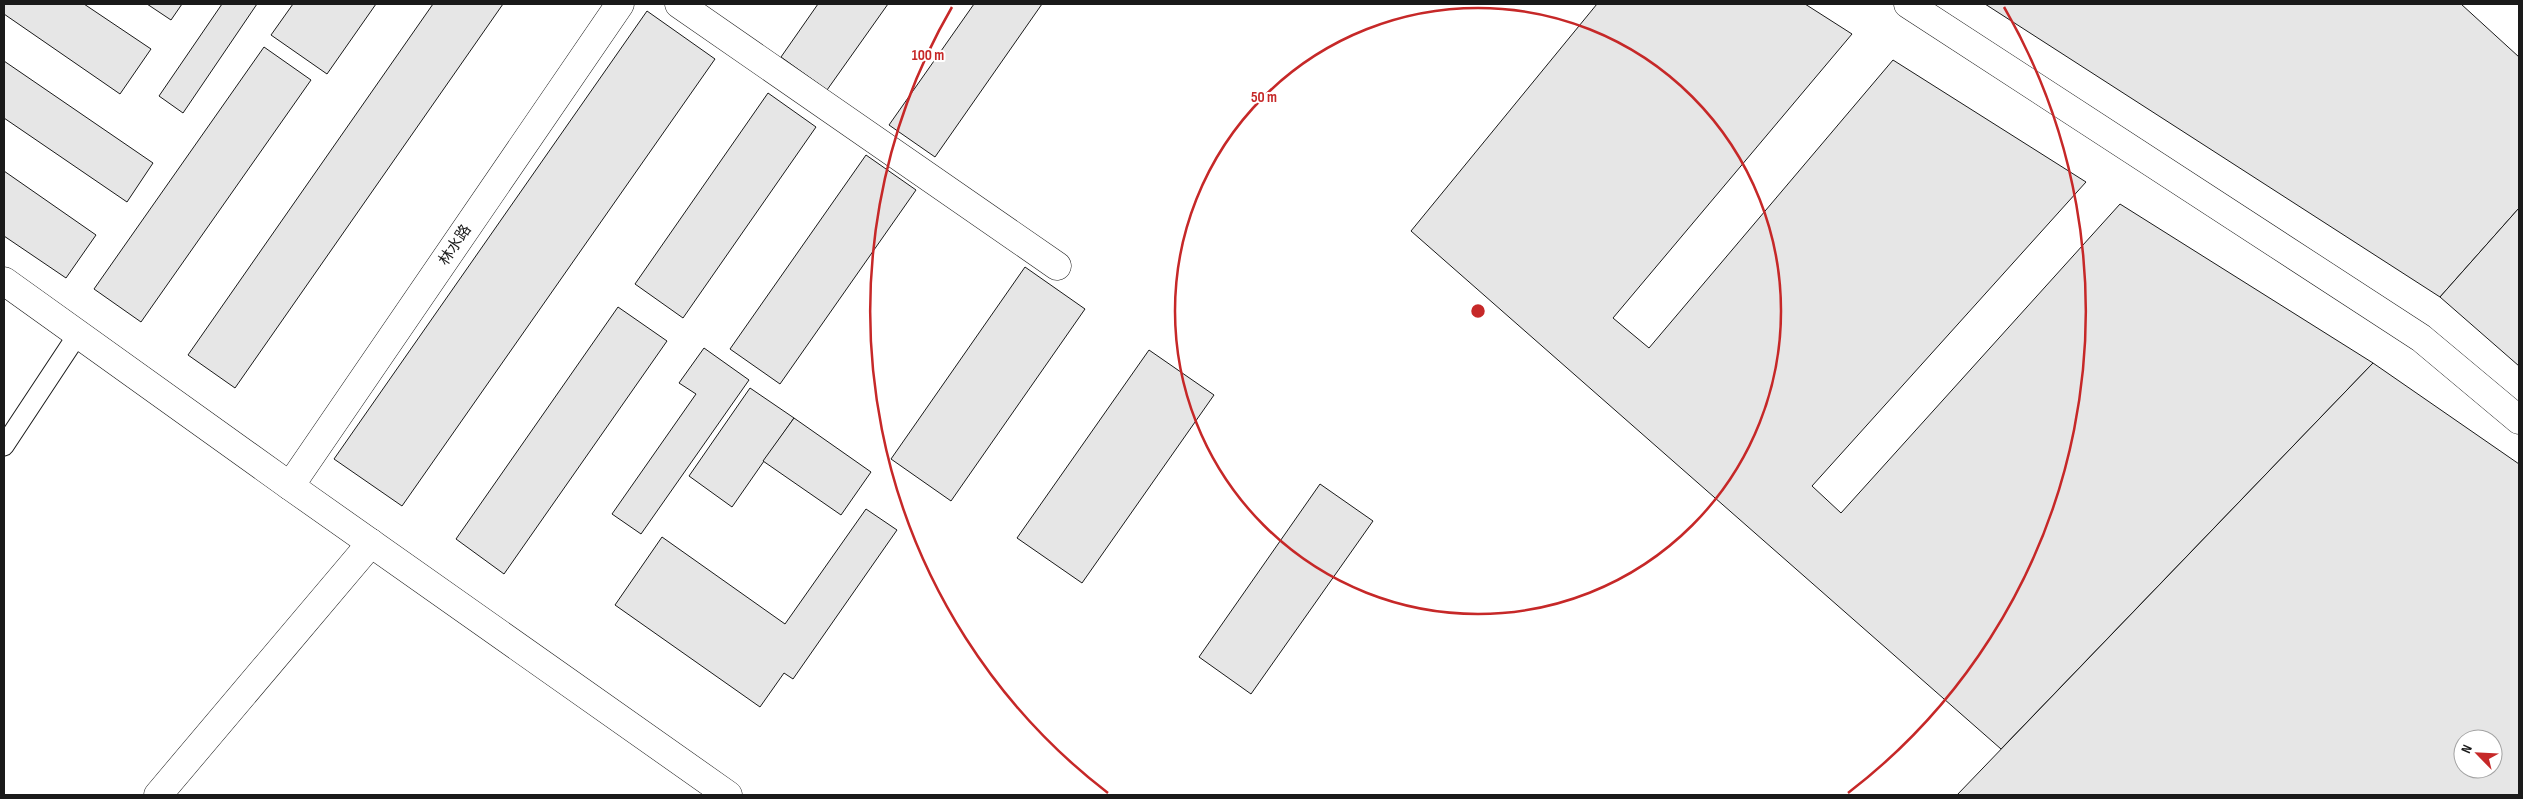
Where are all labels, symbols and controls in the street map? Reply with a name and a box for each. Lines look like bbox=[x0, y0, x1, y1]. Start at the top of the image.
text: 100 m bbox=[912, 46, 944, 65]
text: 50 m bbox=[1251, 88, 1277, 107]
street label: 林水路 bbox=[435, 221, 475, 269]
centre of rings bbox=[1469, 302, 1487, 320]
north arrow bbox=[2453, 729, 2503, 779]
text: N bbox=[2457, 742, 2476, 756]

